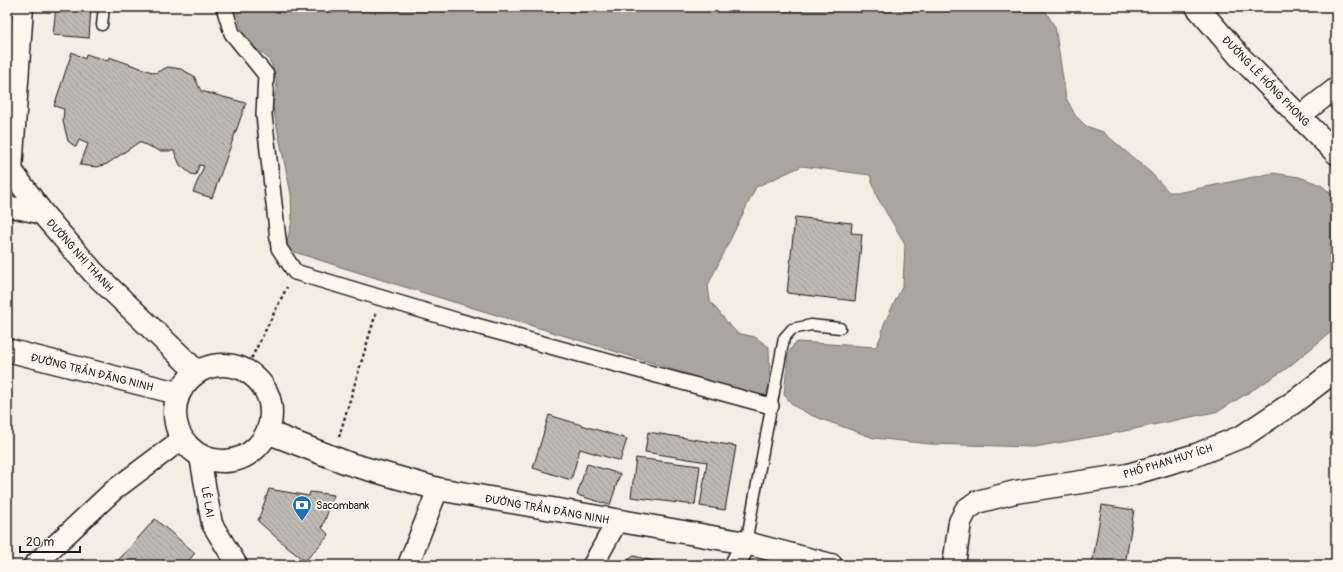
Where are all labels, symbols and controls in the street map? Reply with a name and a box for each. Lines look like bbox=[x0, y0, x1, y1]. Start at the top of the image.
street label: ĐƯỜNG LÊ HỒNG PHONG bbox=[1219, 32, 1314, 129]
street label: ĐƯỜNG NHỊ THANH bbox=[43, 216, 116, 294]
street label: ĐƯỜNG TRẦN ĐĂNG NINH bbox=[29, 349, 155, 394]
street label: PHỐ PHAN HUY ÍCH bbox=[1121, 440, 1214, 481]
street label: LÊ LAI bbox=[198, 486, 217, 519]
street label: ĐƯỜNG TRẦN ĐĂNG NINH bbox=[484, 490, 610, 527]
bank icon: Sacombank bbox=[291, 494, 313, 522]
place label: Sacombank bbox=[316, 499, 370, 512]
scale bar bbox=[20, 528, 80, 554]
text: 20 m bbox=[26, 535, 55, 550]

